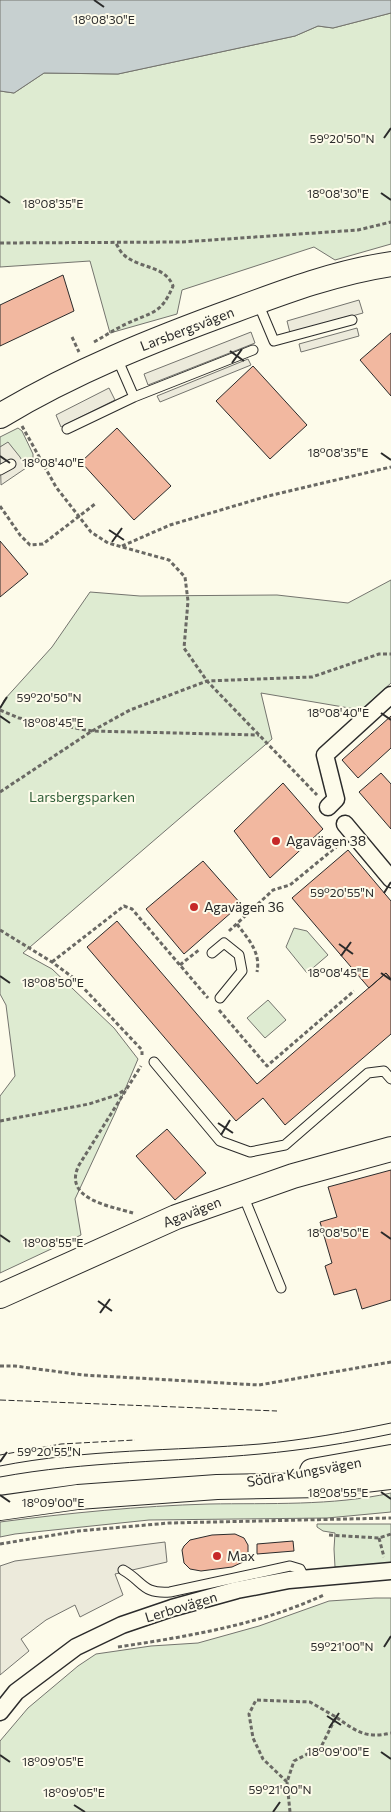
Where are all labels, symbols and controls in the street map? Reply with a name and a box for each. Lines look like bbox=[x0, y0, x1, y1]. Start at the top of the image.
text: 18°08'30"E bbox=[73, 12, 135, 26]
text: 59°20'50"N bbox=[310, 131, 374, 145]
text: 18°08'30"E bbox=[307, 186, 369, 200]
text: 18°08'35"E bbox=[23, 196, 83, 210]
street label: Larsbergsvägen bbox=[137, 303, 236, 354]
text: 18°08'35"E bbox=[308, 445, 368, 459]
text: 18°08'40"E bbox=[22, 455, 84, 469]
text: 59°20'50"N bbox=[17, 690, 81, 704]
text: 18°08'40"E bbox=[307, 705, 369, 719]
text: 18°08'45"E bbox=[22, 715, 84, 729]
park label: Larsbergsparken bbox=[29, 788, 135, 805]
place label: Agavägen 38 bbox=[286, 832, 366, 849]
marker: Agavägen 38 bbox=[270, 835, 282, 847]
text: 59°20'55"N bbox=[310, 885, 374, 899]
place label: Agavägen 36 bbox=[204, 898, 284, 915]
marker: Agavägen 36 bbox=[188, 901, 200, 913]
text: 18°08'45"E bbox=[307, 965, 369, 979]
text: 18°08'50"E bbox=[22, 975, 84, 989]
street label: Agavägen bbox=[160, 1193, 223, 1230]
text: 18°08'50"E bbox=[307, 1225, 369, 1239]
text: 18°08'55"E bbox=[23, 1235, 83, 1249]
text: 59°20'55"N bbox=[17, 1444, 81, 1458]
street label: Södra Kungsvägen bbox=[245, 1453, 363, 1490]
text: 18°08'55"E bbox=[308, 1485, 368, 1499]
text: 18°09'00"E bbox=[22, 1495, 84, 1509]
place label: Max bbox=[227, 1547, 256, 1564]
marker: Max bbox=[211, 1550, 223, 1562]
street label: Lerbovägen bbox=[143, 1587, 219, 1626]
text: 59°21'00"N bbox=[310, 1639, 374, 1653]
text: 18°09'00"E bbox=[307, 1744, 369, 1758]
text: 18°09'05"E bbox=[22, 1754, 84, 1768]
text: 59°21'00"N bbox=[248, 1782, 312, 1796]
text: 18°09'05"E bbox=[43, 1785, 105, 1799]

